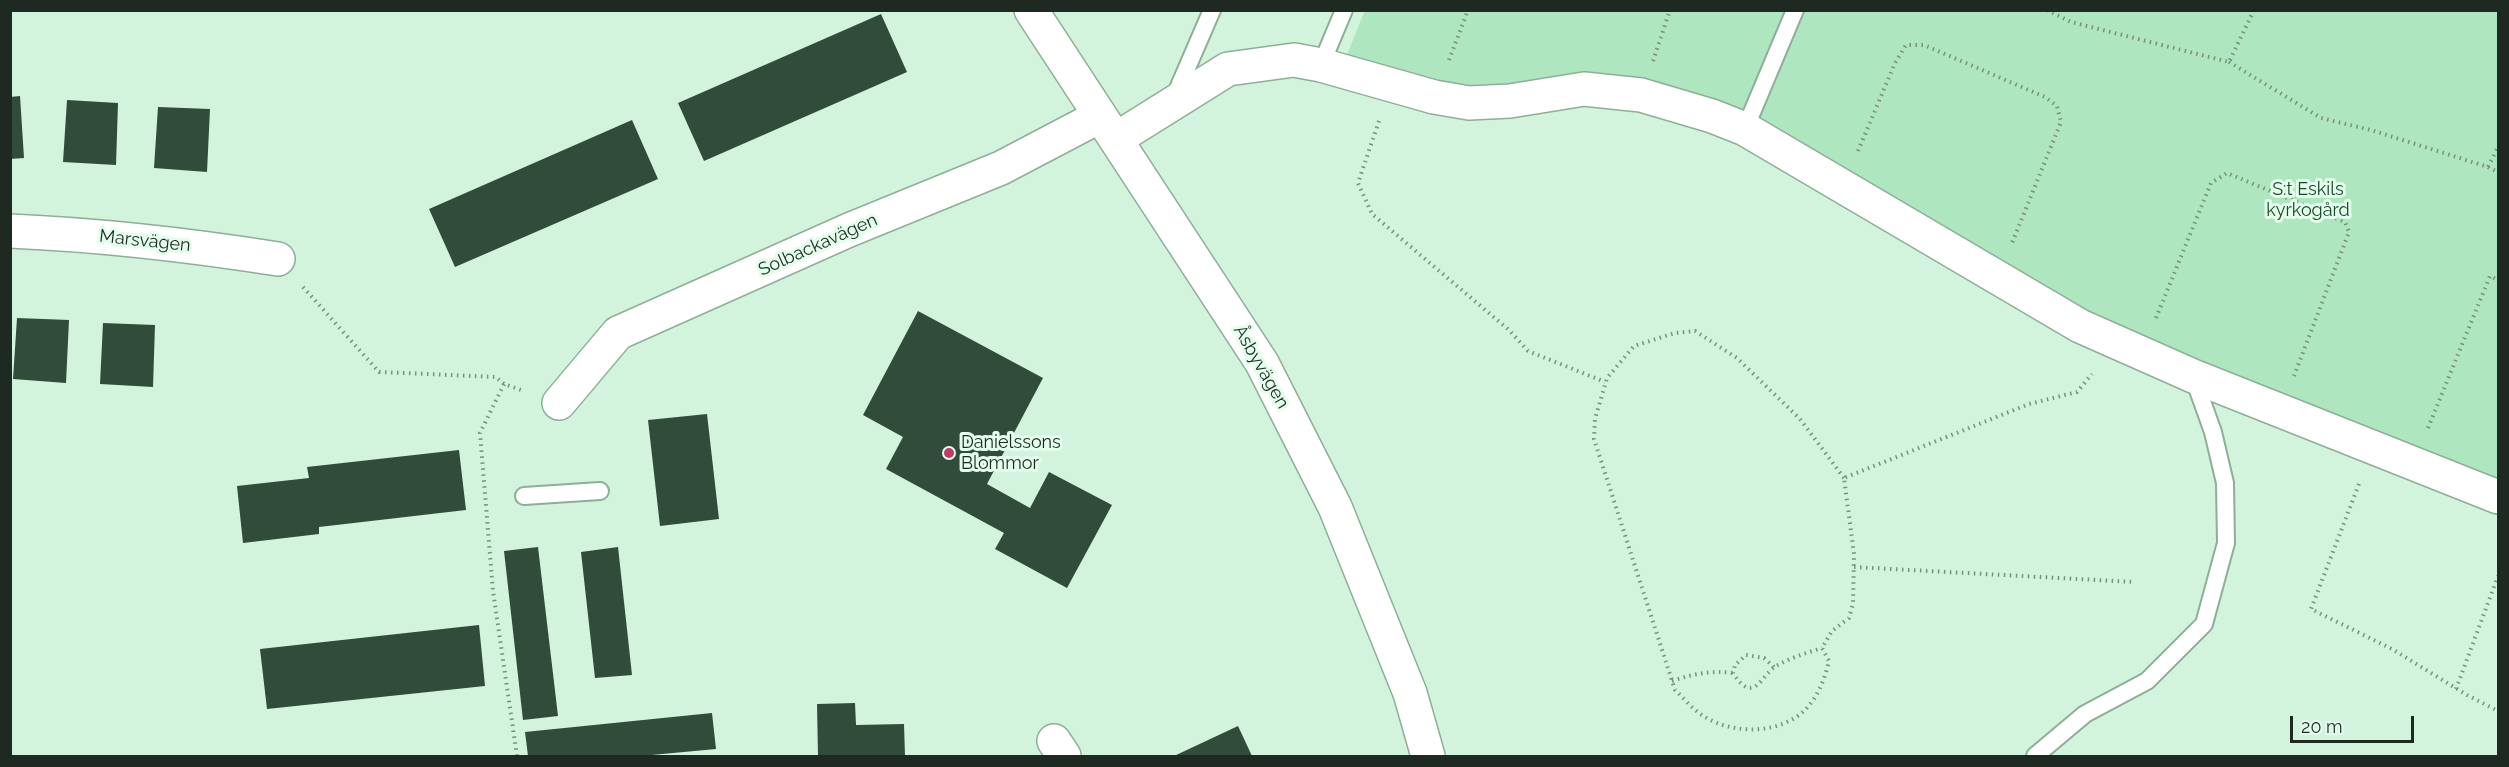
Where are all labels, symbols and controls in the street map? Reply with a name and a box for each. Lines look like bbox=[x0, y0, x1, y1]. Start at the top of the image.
park label: S:t Eskils kyrkogård bbox=[2266, 179, 2350, 222]
street label: Solbackavägen bbox=[755, 209, 881, 281]
street label: Marsvägen bbox=[98, 225, 192, 257]
street label: Åsbyvägen bbox=[1228, 321, 1294, 413]
place label: Danielssons Blommor bbox=[961, 432, 1061, 474]
marker: Danielssons Blommor bbox=[942, 446, 956, 460]
scale bar bbox=[2293, 704, 2418, 742]
text: 20 m bbox=[2301, 716, 2343, 737]

